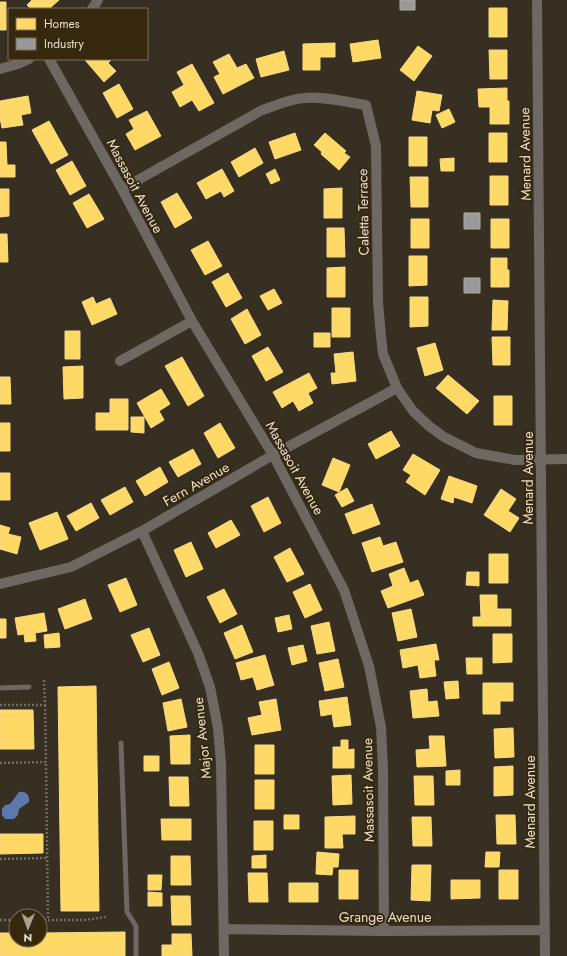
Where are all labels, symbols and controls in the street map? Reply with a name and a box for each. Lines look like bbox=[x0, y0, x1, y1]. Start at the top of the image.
legend bbox=[8, 8, 148, 60]
text: Homes bbox=[44, 15, 80, 33]
text: Industry bbox=[44, 35, 85, 53]
street label: Menard Avenue bbox=[514, 107, 536, 201]
street label: Massasoit Avenue bbox=[102, 135, 168, 237]
street label: Caletta Terrace bbox=[352, 168, 374, 256]
street label: Massasoit Avenue bbox=[261, 418, 329, 518]
street label: Menard Avenue bbox=[518, 431, 538, 525]
street label: Fern Avenue bbox=[159, 457, 233, 511]
street label: Major Avenue bbox=[188, 696, 216, 780]
street label: Massasoit Avenue bbox=[357, 738, 379, 842]
street label: Menard Avenue bbox=[520, 755, 540, 849]
street label: Grange Avenue bbox=[339, 907, 431, 927]
north arrow bbox=[8, 908, 48, 948]
text: N bbox=[23, 930, 32, 946]

